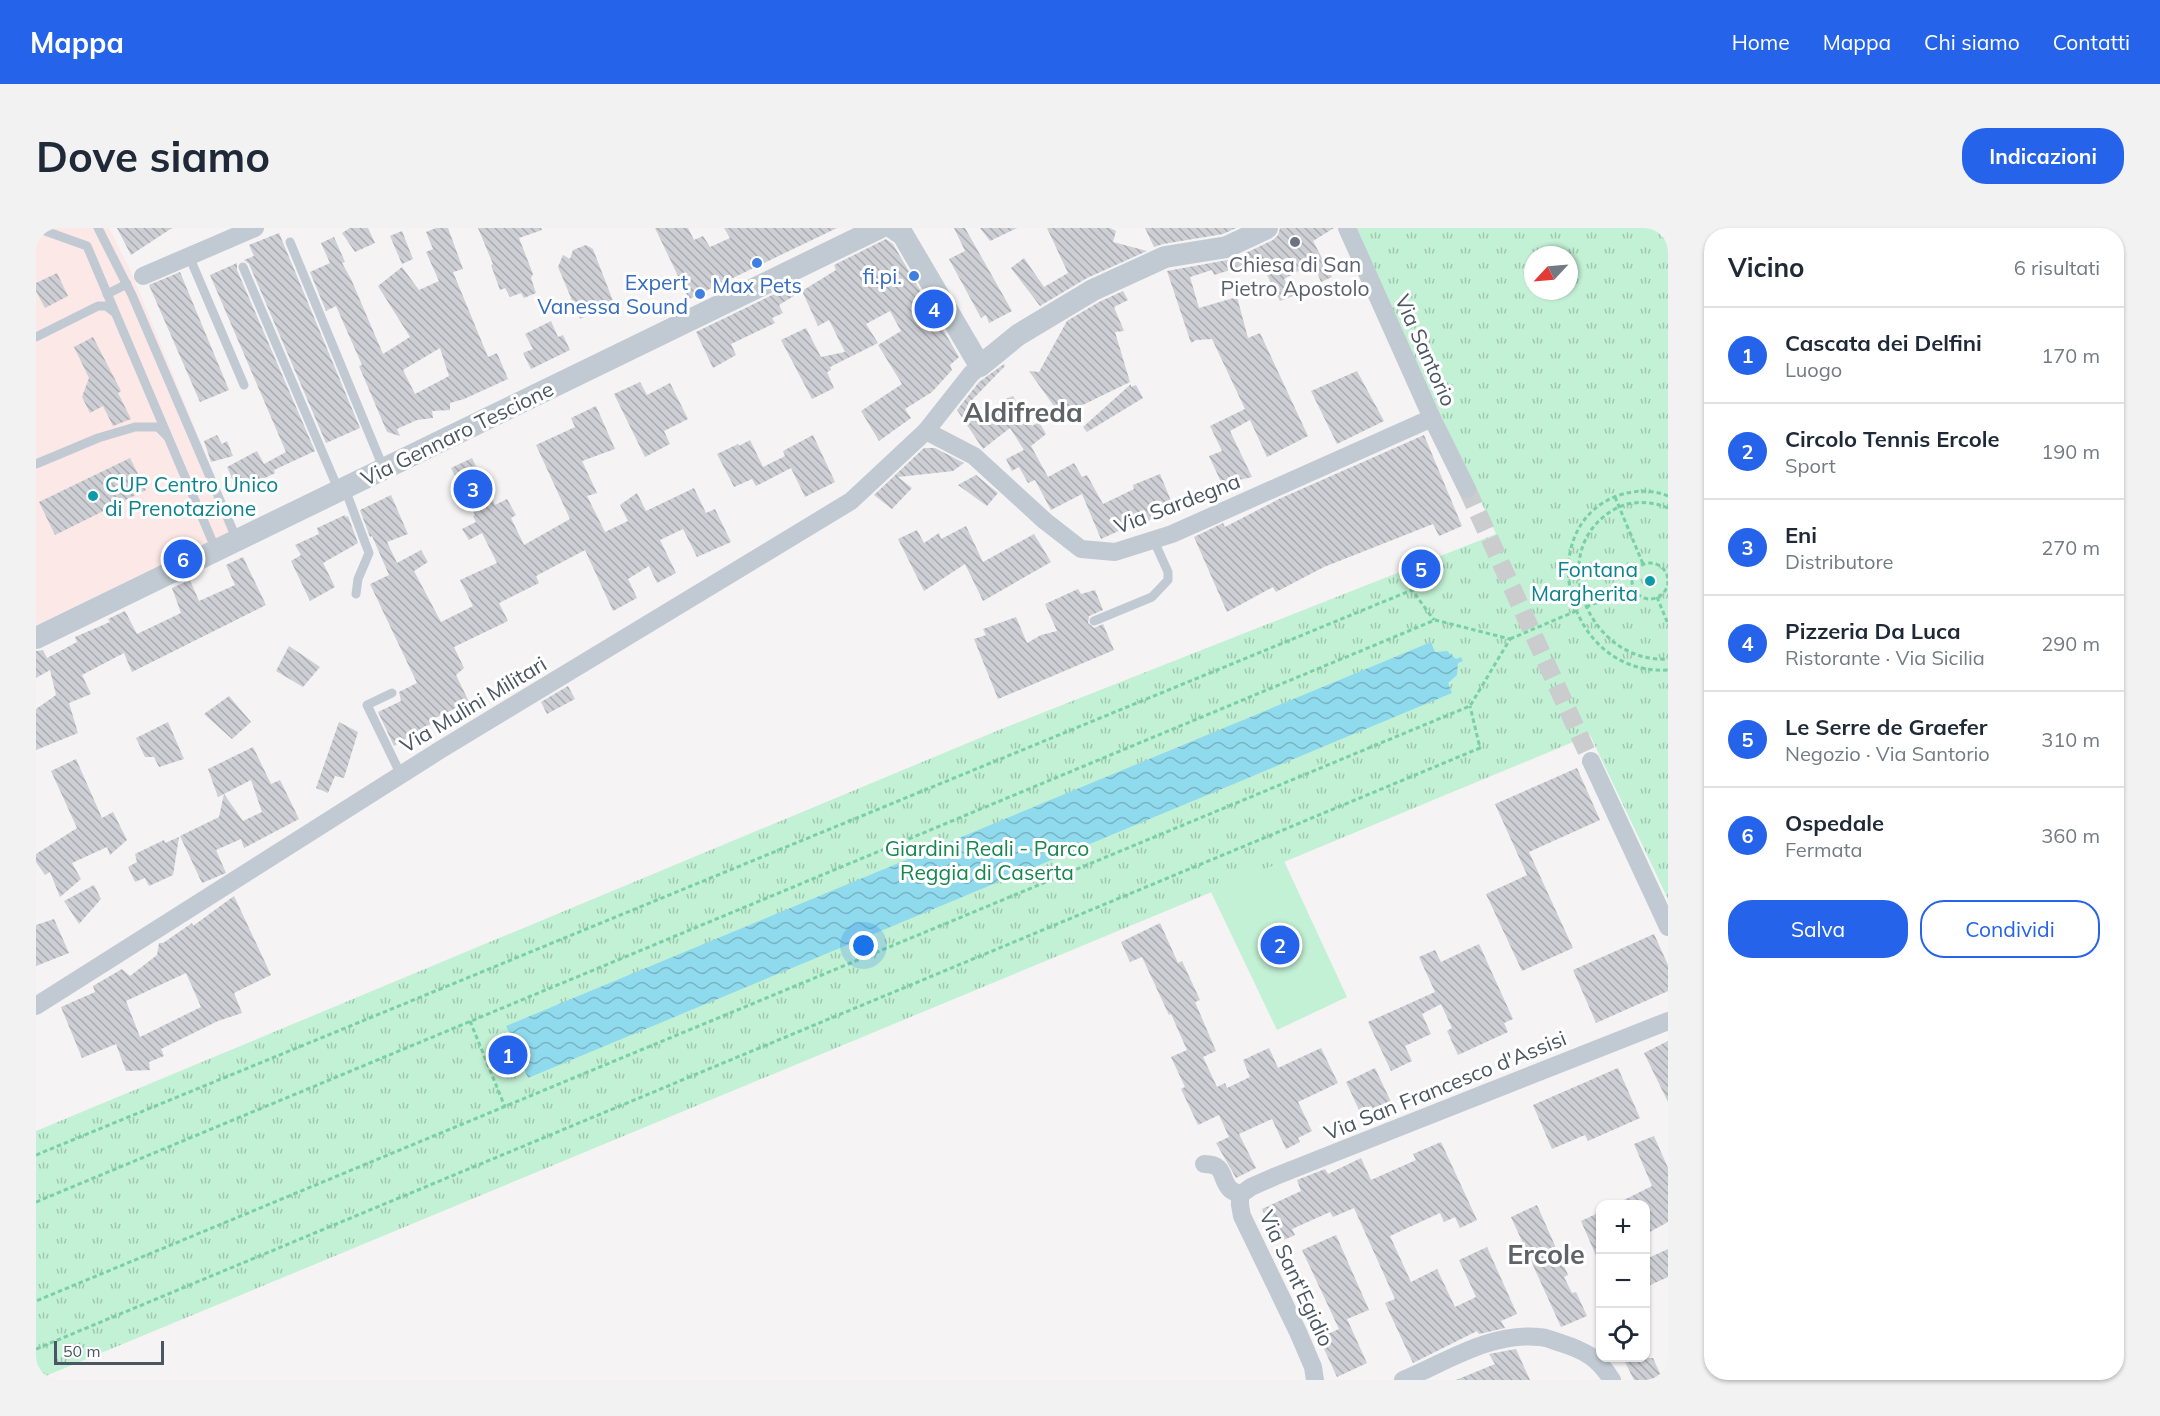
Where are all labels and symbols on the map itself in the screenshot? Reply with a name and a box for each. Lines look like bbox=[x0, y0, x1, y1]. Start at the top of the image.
marker: Chiesa di San Pietro Apostolo bbox=[1288, 235, 1302, 249]
north arrow bbox=[1524, 246, 1578, 300]
place label: Chiesa di San Pietro Apostolo bbox=[1221, 251, 1369, 301]
marker: Max Pets bbox=[750, 256, 764, 270]
place label: fi.pi. bbox=[863, 263, 902, 289]
place label: Expert Vanessa Sound bbox=[537, 269, 688, 319]
marker: fi.pi. bbox=[907, 269, 921, 283]
place label: Max Pets bbox=[712, 272, 802, 298]
pin: 4 bbox=[914, 286, 954, 332]
marker: Expert Vanessa Sound bbox=[693, 287, 707, 301]
street label: Via Santorio bbox=[1390, 290, 1462, 410]
street label: Via Gennaro Tescione bbox=[357, 375, 557, 491]
district label: Aldifreda bbox=[963, 395, 1083, 429]
pin: 3 bbox=[454, 466, 492, 512]
street label: Via Sardegna bbox=[1110, 467, 1244, 539]
place label: CUP Centro Unico di Prenotazione bbox=[105, 471, 278, 521]
marker: CUP Centro Unico di Prenotazione bbox=[86, 489, 100, 503]
pin: 6 bbox=[164, 536, 202, 582]
pin: 5 bbox=[1402, 546, 1440, 592]
place label: Fontana Margherita bbox=[1531, 556, 1638, 606]
marker: Fontana Margherita bbox=[1643, 574, 1657, 588]
street label: Via Mulini Militari bbox=[395, 650, 551, 758]
park label: Giardini Reali - Parco Reggia di Caserta bbox=[885, 835, 1089, 885]
pin: 2 bbox=[1260, 922, 1300, 968]
your location bbox=[849, 931, 878, 960]
street label: Via San Francesco d'Assisi bbox=[1320, 1024, 1570, 1146]
pin: 1 bbox=[488, 1032, 528, 1078]
street label: Via Sant'Egidio bbox=[1254, 1206, 1340, 1350]
district label: Ercole bbox=[1507, 1237, 1585, 1271]
scale bar bbox=[54, 1338, 164, 1366]

